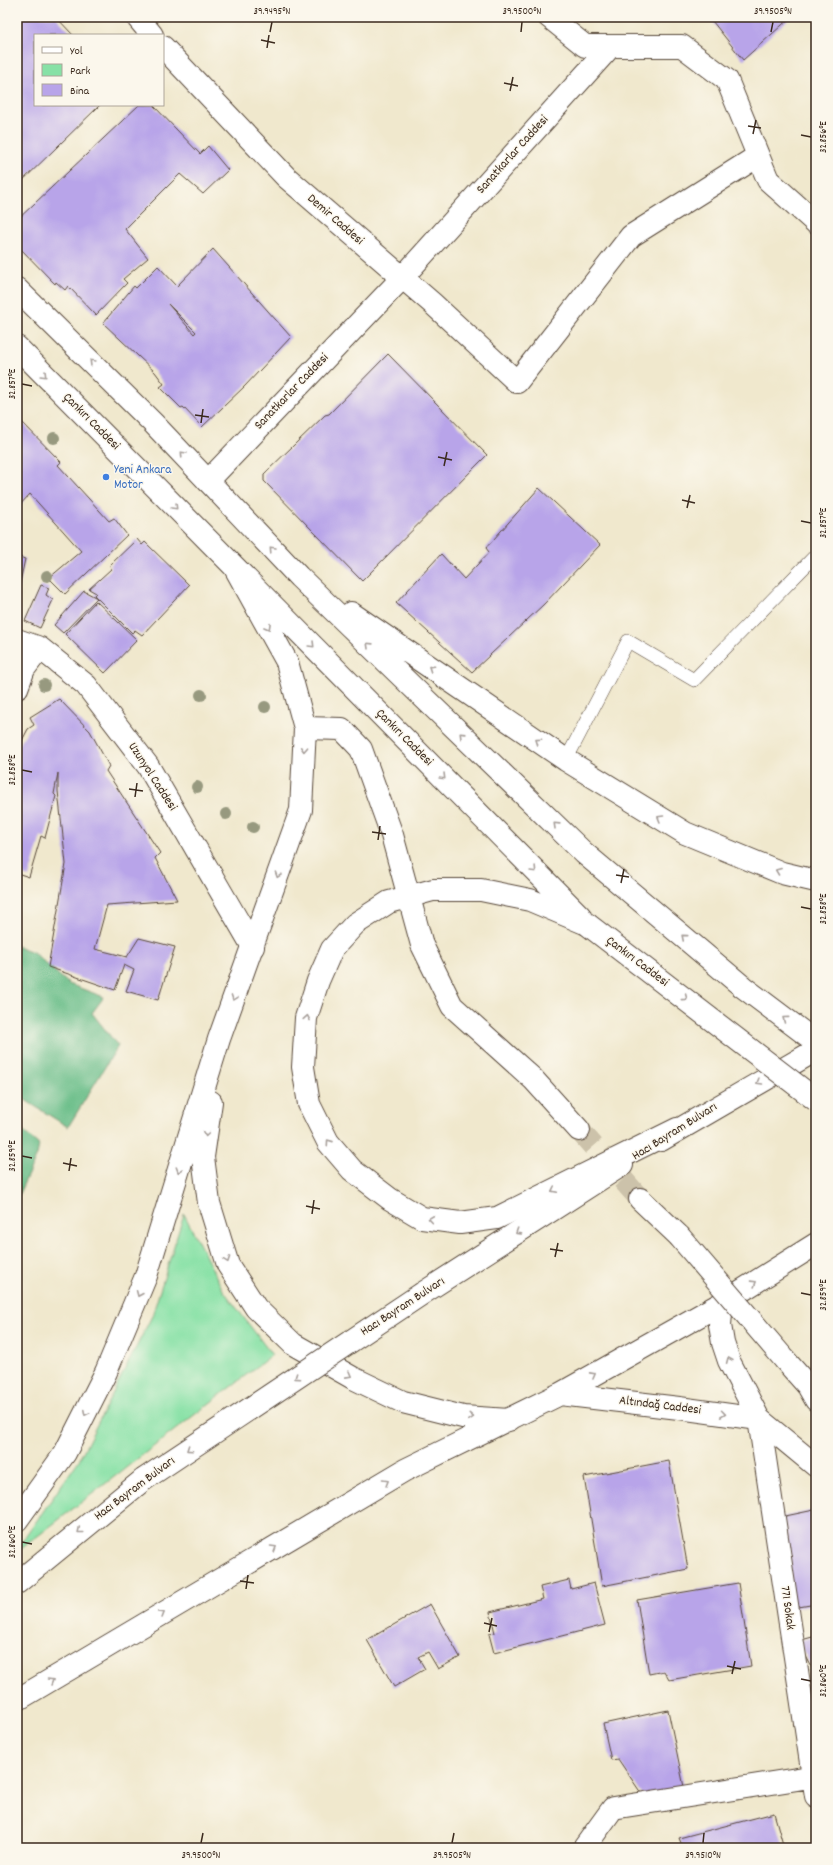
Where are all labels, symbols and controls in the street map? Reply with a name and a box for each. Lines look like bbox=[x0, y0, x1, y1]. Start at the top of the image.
text: 39.9495°N bbox=[254, 5, 290, 19]
text: 39.9500°N bbox=[503, 5, 542, 19]
text: 39.9505°N bbox=[754, 5, 792, 19]
legend bbox=[34, 34, 164, 106]
text: Yol bbox=[70, 43, 83, 60]
text: Park bbox=[70, 63, 91, 80]
text: Bina bbox=[70, 83, 89, 100]
street label: Sanatkarlar Caddesi bbox=[472, 111, 554, 199]
text: 32.856°E bbox=[817, 121, 831, 153]
street label: Demir Caddesi bbox=[302, 190, 368, 250]
street label: Sanatkarlar Caddesi bbox=[250, 349, 334, 435]
one-way arrow bbox=[89, 359, 97, 367]
text: 32.857°E bbox=[6, 368, 20, 399]
one-way arrow bbox=[39, 370, 47, 377]
street label: Çankırı Caddesi bbox=[58, 389, 124, 455]
one-way arrow bbox=[180, 451, 188, 459]
place label: Yeni Ankara Motor bbox=[114, 461, 172, 495]
marker: Yeni Ankara Motor bbox=[101, 472, 111, 482]
one-way arrow bbox=[170, 502, 178, 510]
text: 32.857°E bbox=[817, 507, 831, 538]
one-way arrow bbox=[269, 546, 277, 554]
one-way arrow bbox=[263, 623, 270, 630]
one-way arrow bbox=[307, 640, 315, 648]
one-way arrow bbox=[366, 642, 374, 650]
one-way arrow bbox=[428, 665, 435, 673]
street label: Çankırı Caddesi bbox=[371, 705, 437, 771]
one-way arrow bbox=[459, 732, 467, 740]
one-way arrow bbox=[535, 738, 542, 746]
street label: Uzunyol Caddesi bbox=[123, 739, 182, 815]
one-way arrow bbox=[300, 746, 308, 752]
text: 32.858°E bbox=[6, 754, 20, 785]
one-way arrow bbox=[438, 772, 446, 780]
one-way arrow bbox=[657, 815, 664, 822]
one-way arrow bbox=[553, 823, 561, 830]
one-way arrow bbox=[529, 865, 537, 873]
one-way arrow bbox=[775, 868, 782, 876]
one-way arrow bbox=[274, 872, 283, 879]
text: 32.858°E bbox=[817, 893, 831, 924]
street label: Çankırı Caddesi bbox=[602, 932, 673, 992]
one-way arrow bbox=[681, 935, 689, 942]
one-way arrow bbox=[681, 993, 688, 1001]
one-way arrow bbox=[231, 994, 239, 1001]
one-way arrow bbox=[302, 1015, 311, 1022]
one-way arrow bbox=[782, 1016, 789, 1024]
one-way arrow bbox=[756, 1077, 763, 1084]
street label: Hacı Bayram Bulvarı bbox=[629, 1098, 721, 1166]
one-way arrow bbox=[202, 1131, 211, 1137]
text: 32.859°E bbox=[6, 1140, 20, 1172]
one-way arrow bbox=[327, 1140, 334, 1147]
one-way arrow bbox=[175, 1167, 184, 1174]
one-way arrow bbox=[551, 1185, 559, 1193]
one-way arrow bbox=[428, 1215, 434, 1224]
one-way arrow bbox=[515, 1227, 522, 1234]
one-way arrow bbox=[222, 1257, 231, 1264]
street label: Hacı Bayram Bulvarı bbox=[357, 1273, 449, 1341]
text: 32.859°E bbox=[817, 1279, 831, 1311]
one-way arrow bbox=[750, 1280, 757, 1287]
one-way arrow bbox=[135, 1290, 143, 1297]
one-way arrow bbox=[725, 1356, 733, 1363]
one-way arrow bbox=[345, 1371, 352, 1378]
one-way arrow bbox=[295, 1372, 302, 1379]
one-way arrow bbox=[589, 1373, 596, 1380]
street label: Altındağ Caddesi bbox=[618, 1392, 703, 1421]
one-way arrow bbox=[83, 1408, 90, 1416]
one-way arrow bbox=[720, 1410, 726, 1419]
one-way arrow bbox=[468, 1413, 474, 1422]
one-way arrow bbox=[186, 1444, 193, 1452]
street label: Hacı Bayram Bulvarı bbox=[90, 1452, 180, 1526]
one-way arrow bbox=[382, 1479, 389, 1486]
text: 32.860°E bbox=[6, 1525, 20, 1558]
one-way arrow bbox=[77, 1527, 85, 1534]
one-way arrow bbox=[270, 1545, 277, 1553]
street label: 771 Sokak bbox=[775, 1585, 799, 1631]
one-way arrow bbox=[158, 1612, 165, 1619]
text: 32.860°E bbox=[817, 1664, 831, 1697]
one-way arrow bbox=[47, 1678, 54, 1685]
text: 39.9500°N bbox=[182, 1849, 221, 1863]
text: 39.9505°N bbox=[433, 1849, 471, 1863]
text: 39.9510°N bbox=[685, 1849, 721, 1863]

